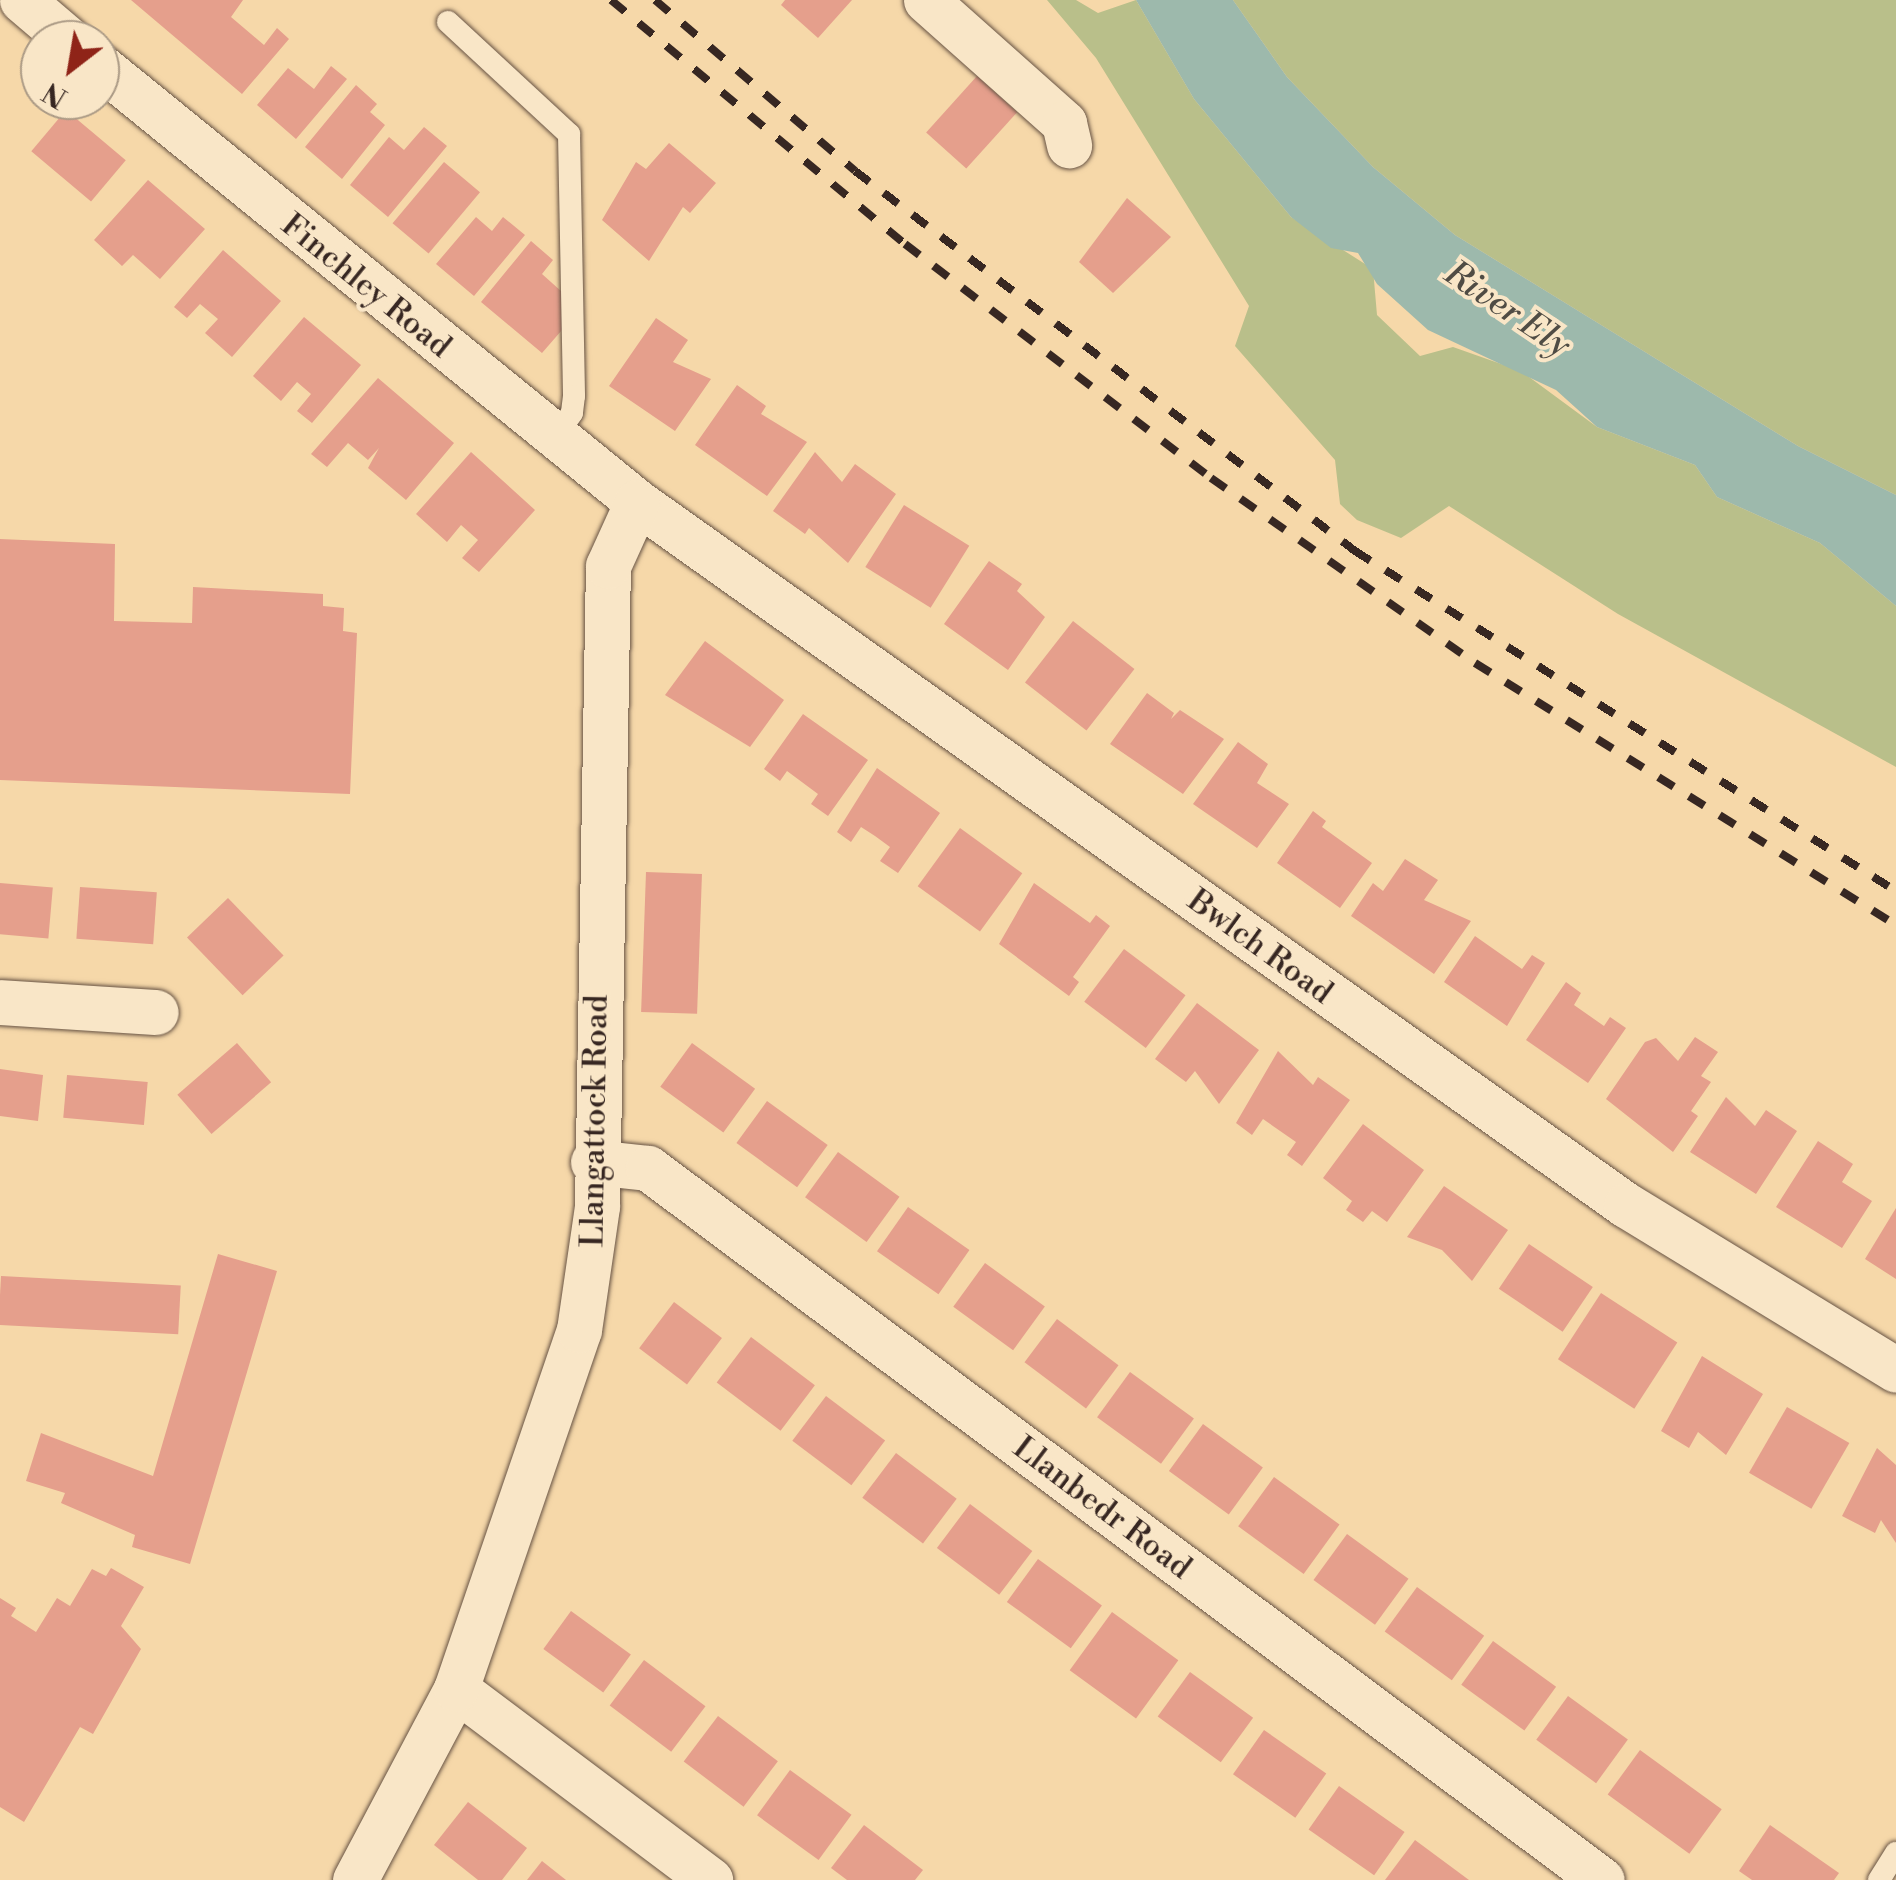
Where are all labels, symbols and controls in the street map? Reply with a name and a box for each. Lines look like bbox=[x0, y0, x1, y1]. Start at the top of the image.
north arrow bbox=[20, 20, 120, 120]
text: N bbox=[37, 74, 74, 115]
street label: Finchley Road bbox=[273, 206, 459, 366]
water label: River Ely bbox=[1436, 253, 1578, 367]
street label: Bwlch Road bbox=[1180, 882, 1340, 1012]
street label: Llangattock Road bbox=[574, 994, 616, 1248]
street label: Llanbedr Road bbox=[1005, 1429, 1199, 1587]

